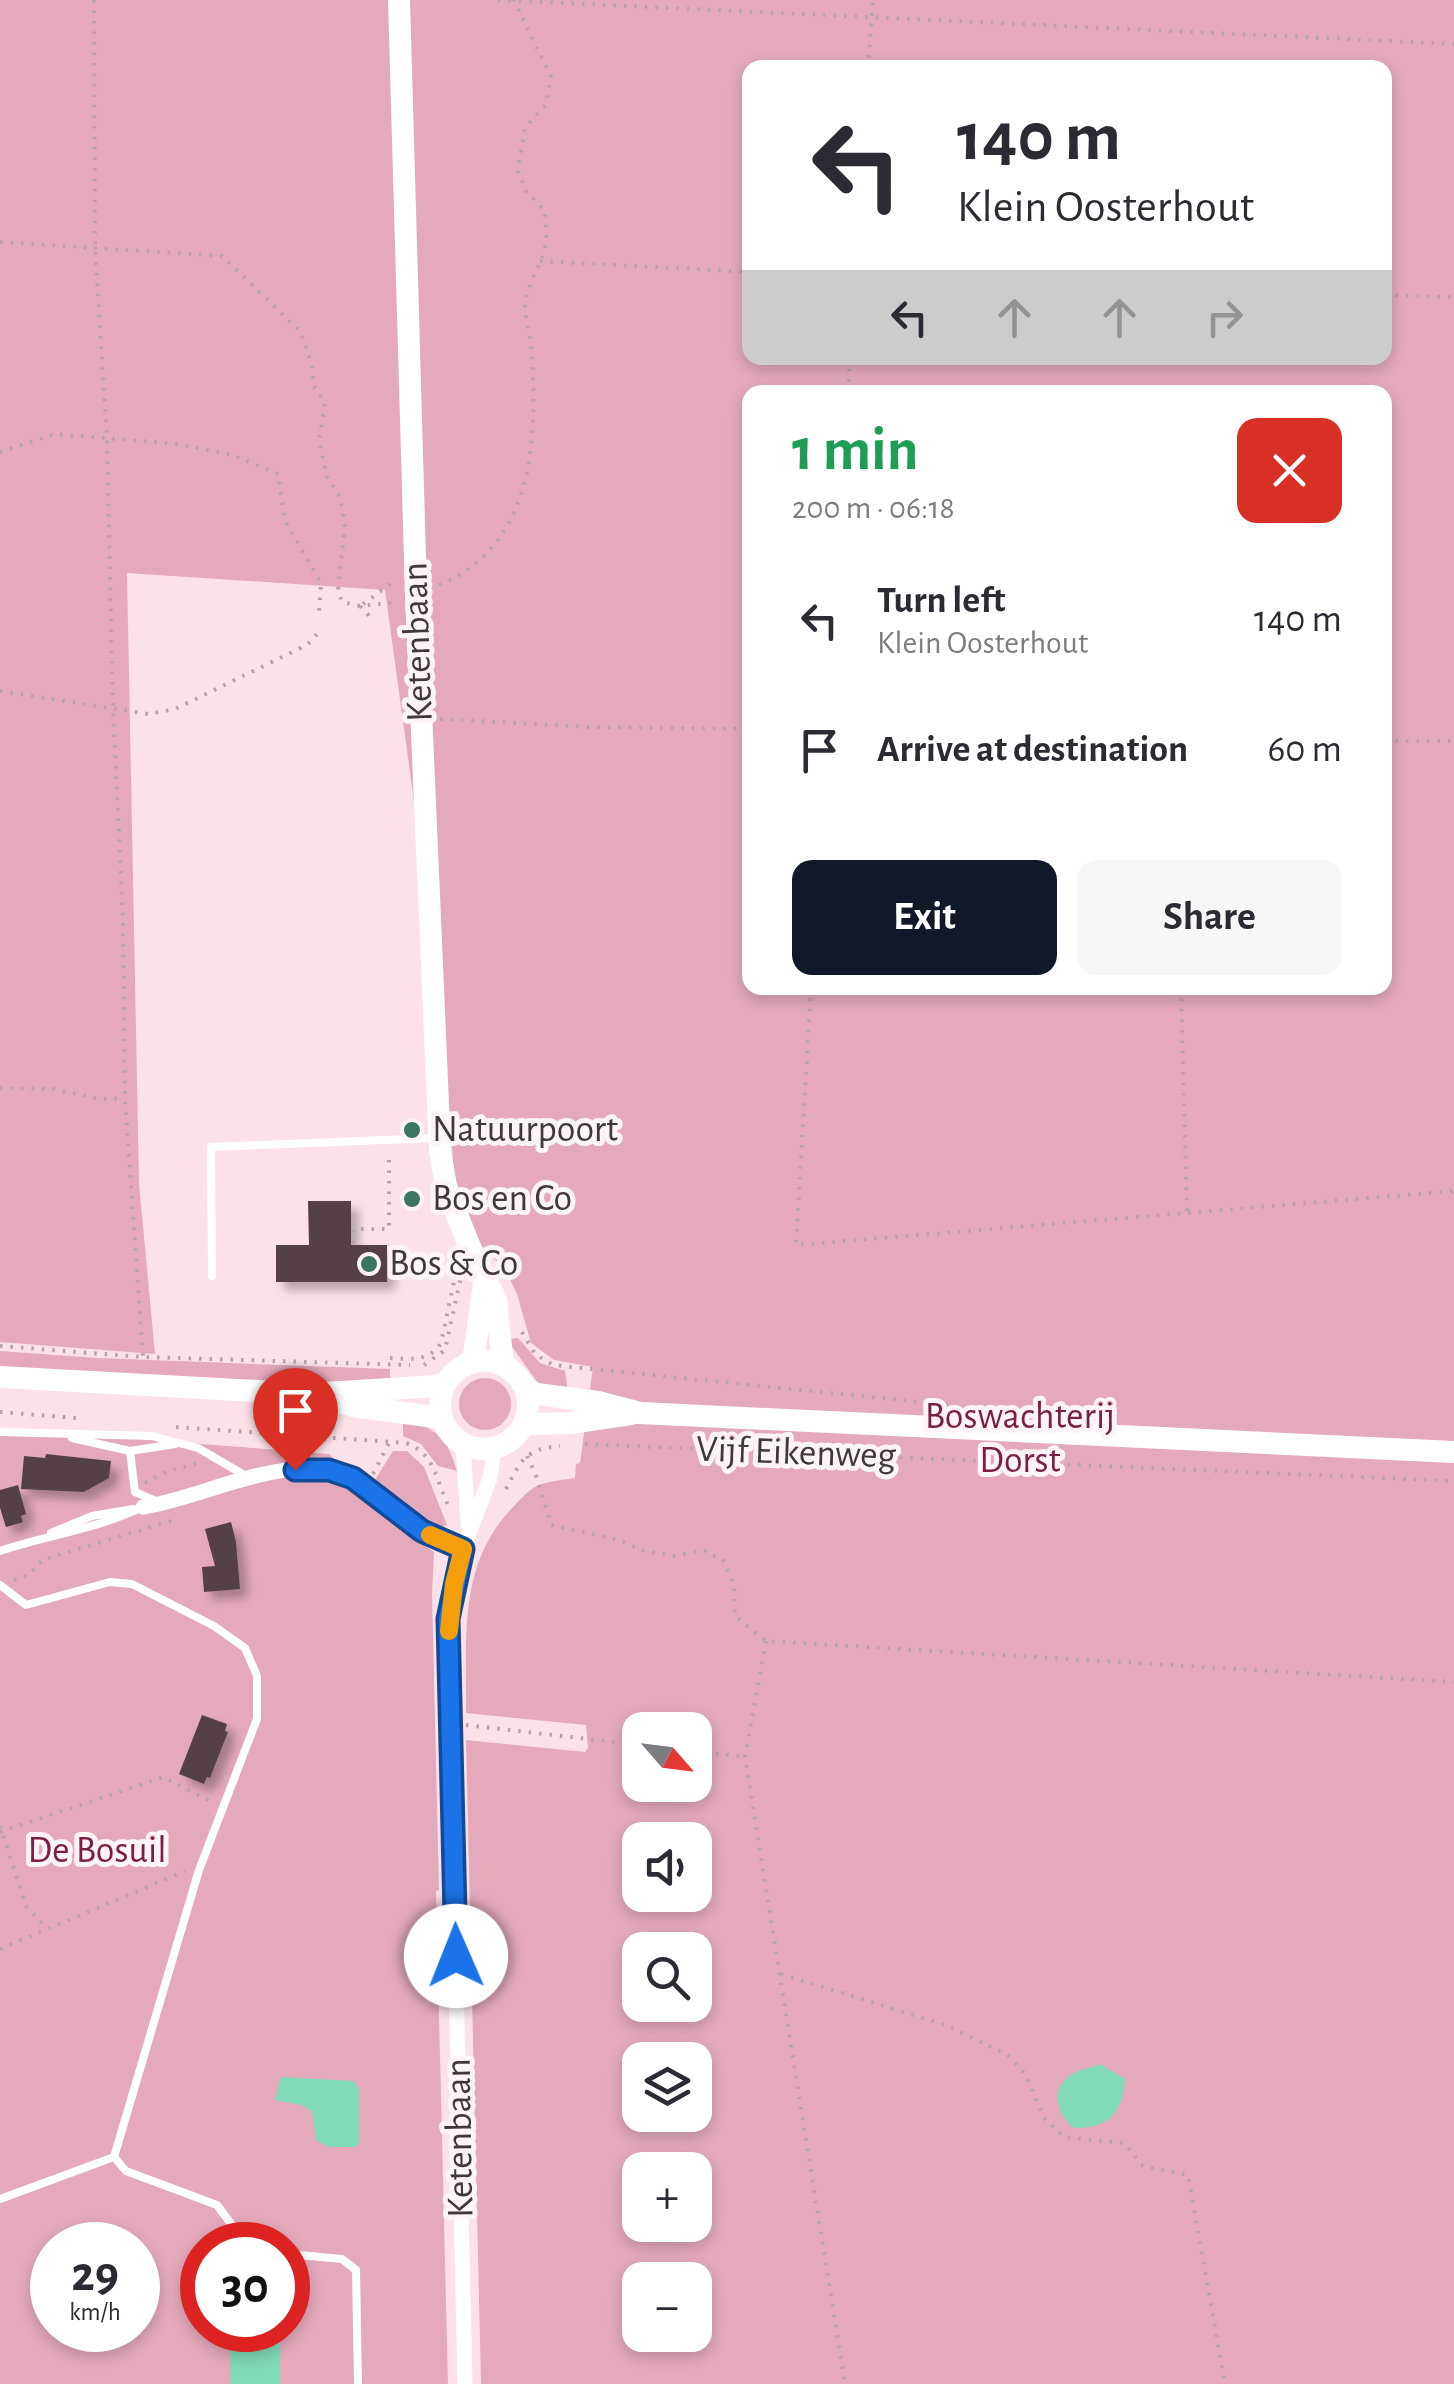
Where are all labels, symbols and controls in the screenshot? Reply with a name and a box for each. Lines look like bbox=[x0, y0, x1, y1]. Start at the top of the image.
icon: left bbox=[792, 100, 922, 230]
text: 140 m bbox=[957, 103, 1121, 173]
text: Klein Oosterhout bbox=[957, 185, 1254, 230]
icon: left bbox=[882, 290, 937, 345]
icon: ahead bbox=[987, 290, 1042, 345]
icon: ahead bbox=[1092, 290, 1147, 345]
icon: right bbox=[1197, 290, 1252, 345]
button: close bbox=[1237, 418, 1342, 523]
text: 1 min bbox=[792, 421, 918, 481]
text: 200 m · 06:18 bbox=[792, 492, 955, 524]
street label: Ketenbaan bbox=[396, 561, 440, 723]
text: Turn left bbox=[877, 582, 1005, 620]
icon: left bbox=[792, 593, 847, 648]
text: 140 m bbox=[1254, 601, 1342, 639]
text: Klein Oosterhout bbox=[877, 627, 1088, 659]
icon: arrive bbox=[792, 723, 847, 778]
text: Arrive at destination bbox=[877, 731, 1188, 769]
text: 60 m bbox=[1267, 731, 1342, 769]
button: Exit bbox=[792, 860, 1057, 975]
button: Share bbox=[1077, 860, 1342, 975]
place label: Natuurpoort bbox=[432, 1111, 618, 1149]
marker: Natuurpoort bbox=[401, 1119, 423, 1141]
place label: Bos en Co bbox=[432, 1180, 572, 1218]
marker: Bos en Co bbox=[401, 1188, 423, 1210]
place label: Bos & Co bbox=[389, 1245, 518, 1283]
marker: Bos & Co bbox=[358, 1253, 380, 1275]
pin bbox=[253, 1368, 338, 1471]
icon: arrive bbox=[268, 1383, 323, 1438]
park label: Boswachterij Dorst bbox=[925, 1398, 1115, 1480]
street label: Vijf Eikenweg bbox=[695, 1431, 897, 1475]
north arrow bbox=[622, 1712, 712, 1802]
map controls bbox=[622, 1712, 712, 2352]
button: sound bbox=[622, 1822, 712, 1912]
park label: De Bosuil bbox=[27, 1832, 167, 1870]
position arrow bbox=[404, 1904, 508, 2008]
button: search bbox=[622, 1932, 712, 2022]
button: layers bbox=[622, 2042, 712, 2132]
street label: Ketenbaan bbox=[440, 2058, 480, 2218]
button: + bbox=[622, 2152, 712, 2242]
speed limit sign: 30 bbox=[180, 2222, 310, 2352]
text: 29 bbox=[71, 2250, 119, 2300]
button: − bbox=[622, 2262, 712, 2352]
text: km/h bbox=[69, 2300, 121, 2325]

